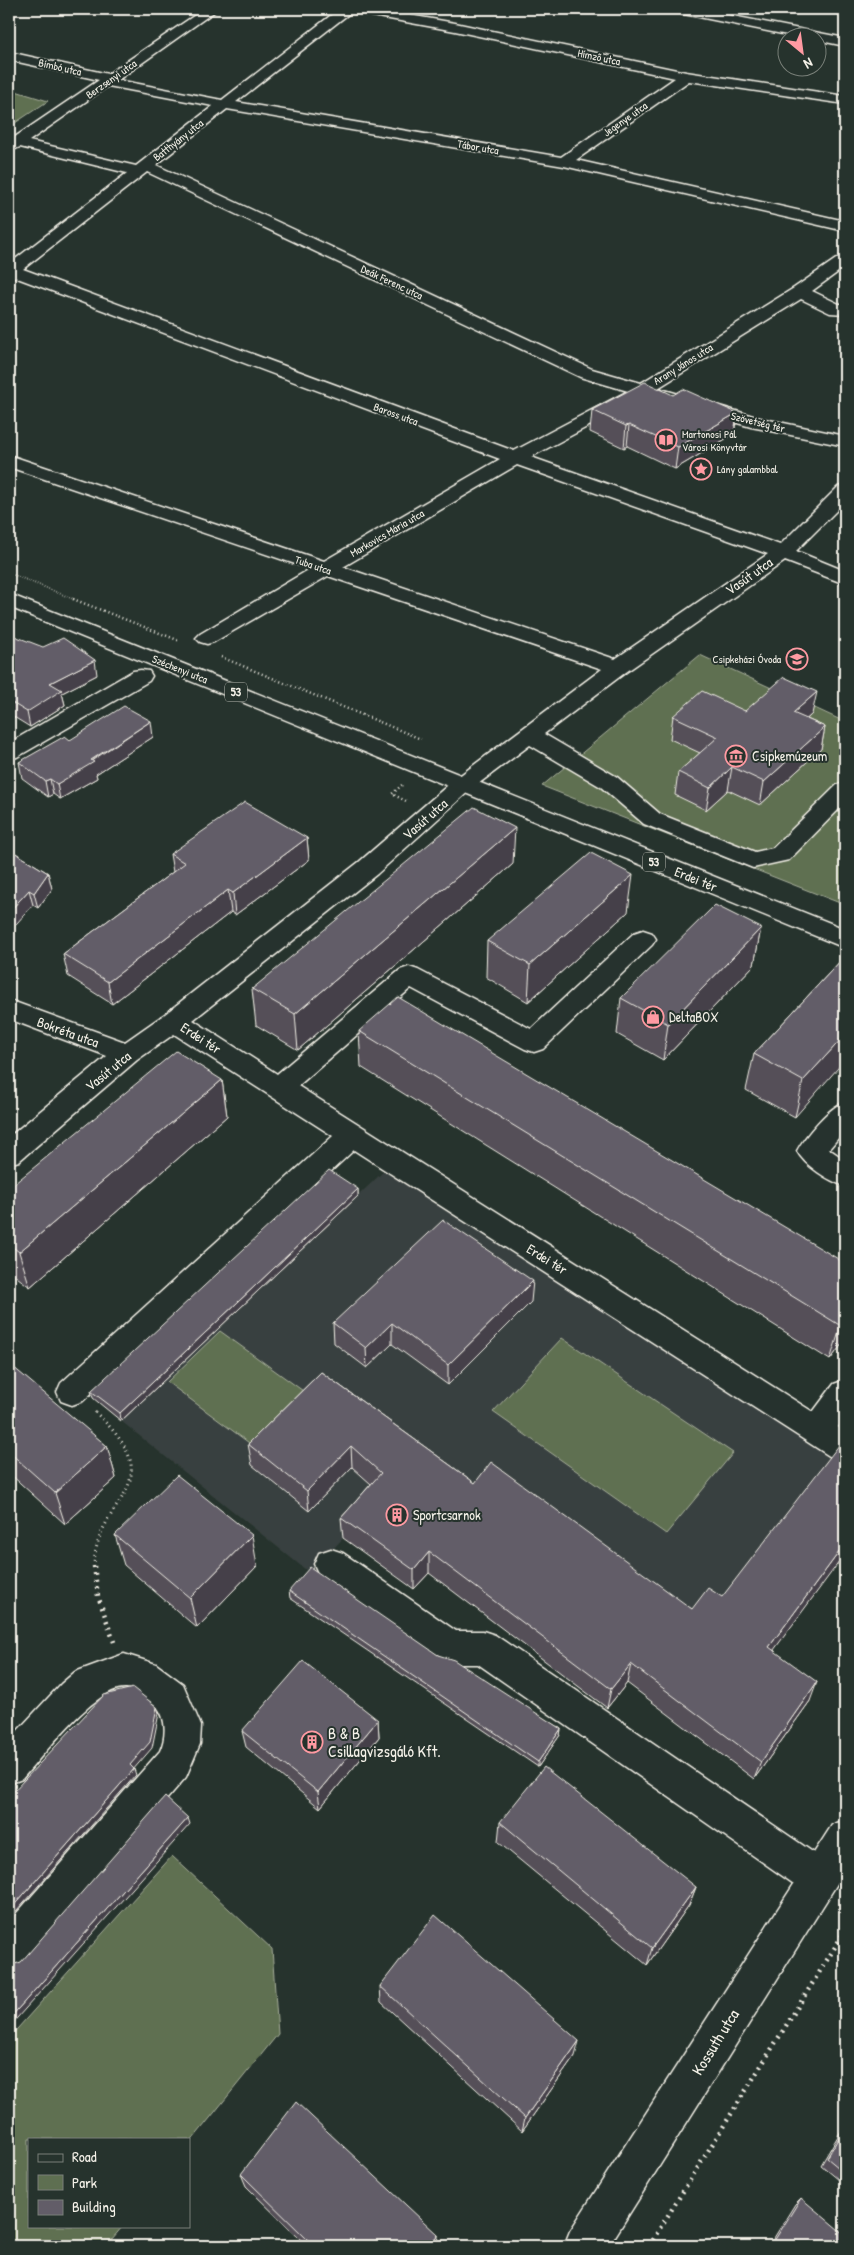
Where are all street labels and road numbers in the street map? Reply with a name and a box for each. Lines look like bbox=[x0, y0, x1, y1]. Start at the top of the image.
street label: Hímző utca bbox=[576, 46, 622, 69]
street label: Bimbó utca bbox=[37, 55, 84, 79]
street label: Berzsenyi utca bbox=[83, 56, 140, 102]
street label: Jegenye utca bbox=[600, 98, 650, 139]
street label: Batthyány utca bbox=[150, 116, 206, 164]
street label: Tábor utca bbox=[456, 136, 501, 158]
street label: Deák Ferenc utca bbox=[359, 262, 426, 303]
street label: Arany János utca bbox=[651, 340, 716, 388]
street label: Baross utca bbox=[372, 399, 421, 429]
street label: Szövetség tér bbox=[730, 409, 787, 436]
street label: Markovics Mária utca bbox=[347, 506, 427, 560]
street label: Tuba utca bbox=[293, 552, 334, 578]
street label: Vasút utca bbox=[721, 552, 777, 599]
street label: Széchenyi utca bbox=[150, 651, 211, 687]
road number: 53 bbox=[225, 682, 247, 702]
street label: Vasút utca bbox=[398, 793, 452, 843]
road number: 53 bbox=[643, 852, 665, 872]
street label: Erdei tér bbox=[672, 861, 721, 896]
street label: Bokréta utca bbox=[35, 1012, 102, 1052]
street label: Erdei tér bbox=[177, 1017, 226, 1058]
street label: Vasút utca bbox=[81, 1046, 135, 1095]
street label: Erdei tér bbox=[523, 1239, 572, 1279]
street label: Kossuth utca bbox=[686, 2005, 744, 2079]

